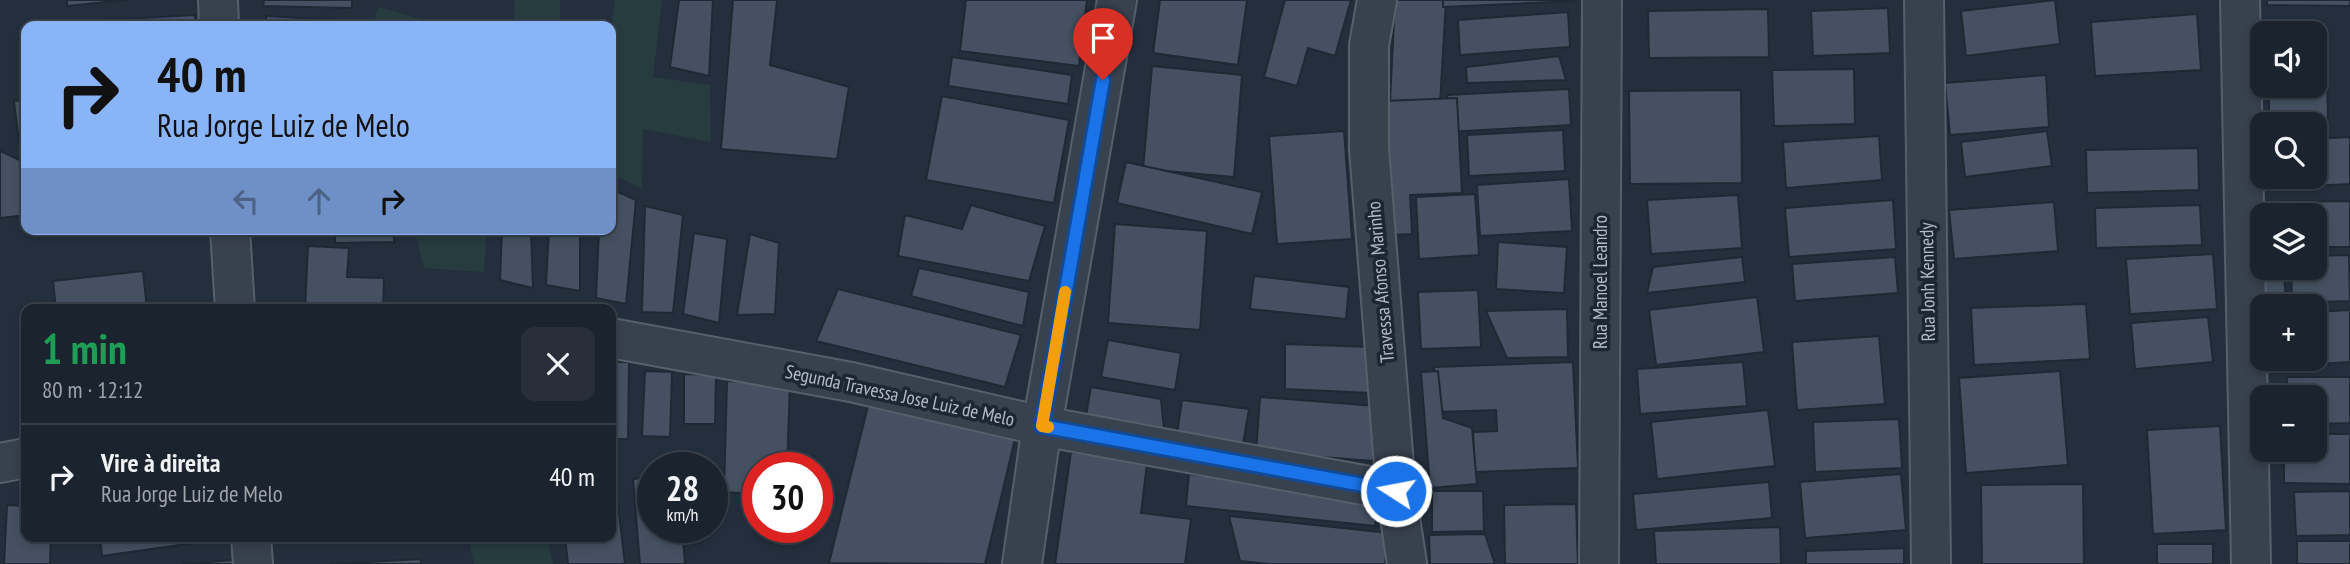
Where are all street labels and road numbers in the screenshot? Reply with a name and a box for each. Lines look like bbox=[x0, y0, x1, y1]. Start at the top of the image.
street label: Travessa Afonso Marinho bbox=[1361, 200, 1399, 364]
street label: Rua Manoel Leandro bbox=[1588, 215, 1612, 349]
street label: Rua Jonh Kennedy bbox=[1914, 222, 1940, 342]
street label: Segunda Travessa Jose Luiz de Melo bbox=[783, 359, 1017, 431]

